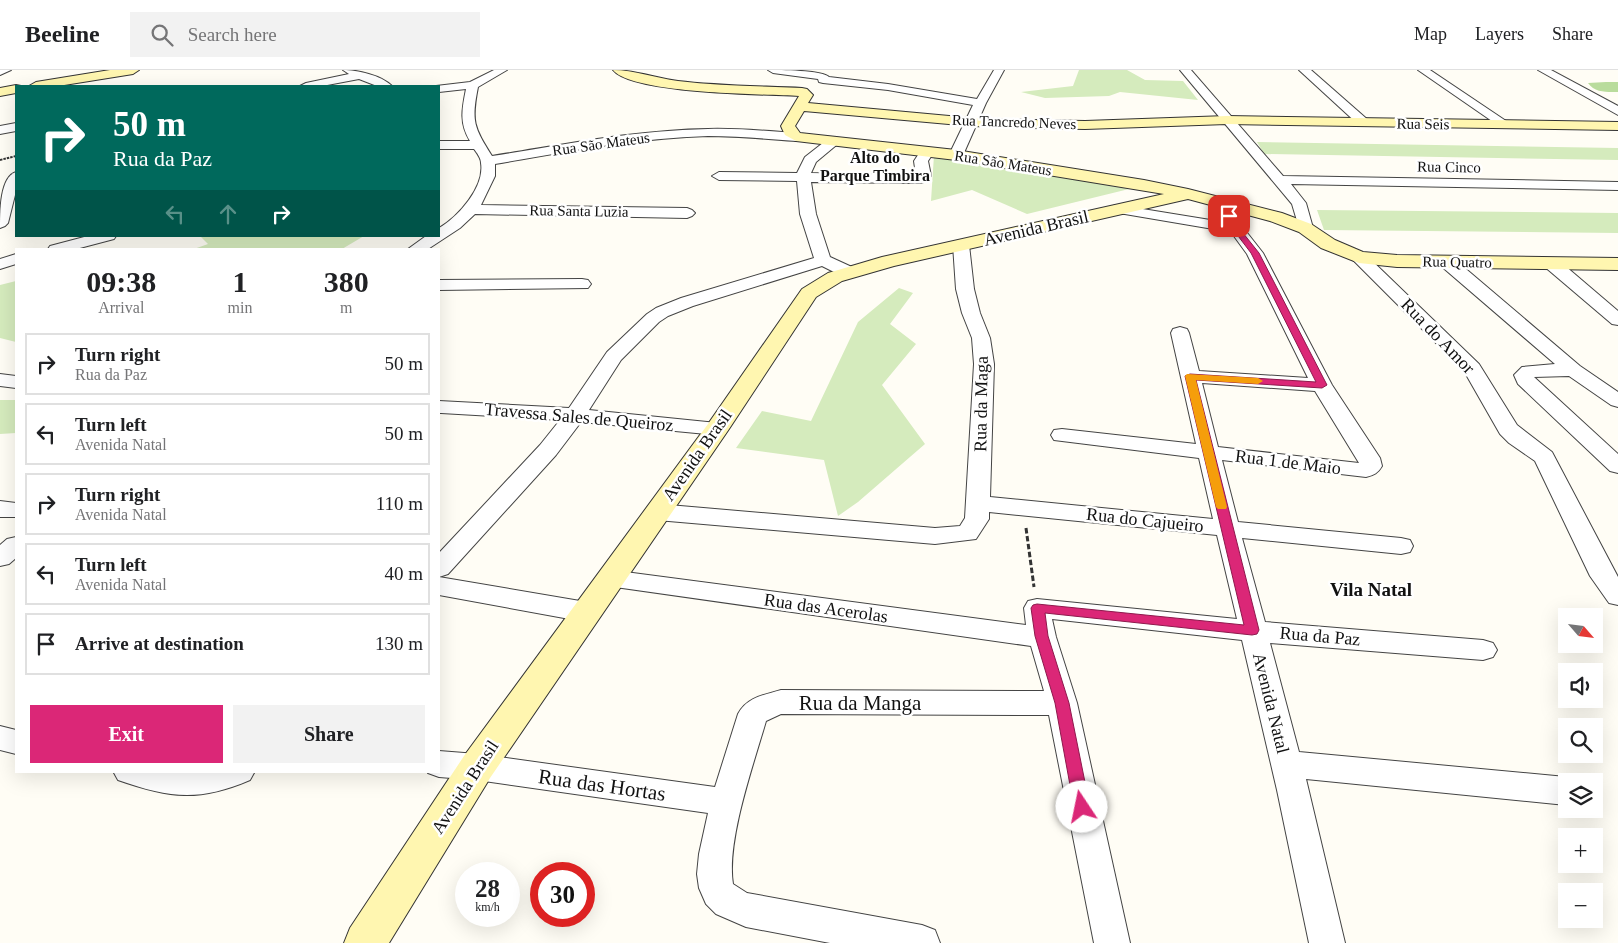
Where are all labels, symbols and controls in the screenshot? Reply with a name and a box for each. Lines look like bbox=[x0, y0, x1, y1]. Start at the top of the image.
search box bbox=[130, 12, 480, 57]
text: Beeline bbox=[25, 21, 100, 47]
icon: search bbox=[148, 21, 176, 49]
text: Search here bbox=[188, 24, 277, 45]
text: Map bbox=[1414, 24, 1447, 44]
text: Layers bbox=[1475, 24, 1524, 44]
text: Share bbox=[1552, 24, 1593, 44]
icon: right bbox=[30, 105, 95, 170]
text: 50 m bbox=[113, 105, 186, 144]
street label: Rua Tancredo Neves bbox=[952, 112, 1077, 132]
street label: Rua Seis bbox=[1396, 116, 1450, 132]
street label: Rua São Mateus bbox=[551, 129, 651, 159]
text: Rua da Paz bbox=[113, 146, 212, 171]
street label: Rua São Mateus bbox=[953, 147, 1053, 179]
district label: Alto do Parque Timbira bbox=[820, 149, 930, 185]
street label: Rua Cinco bbox=[1417, 158, 1481, 176]
pin bbox=[1208, 195, 1250, 237]
icon: left bbox=[161, 200, 189, 228]
icon: ahead bbox=[214, 200, 242, 228]
icon: right bbox=[267, 200, 295, 228]
street label: Rua Santa Luzia bbox=[529, 202, 629, 220]
icon: arrive bbox=[1215, 202, 1243, 230]
street label: Avenida Brasil bbox=[982, 206, 1090, 250]
street label: Rua Quatro bbox=[1422, 253, 1492, 271]
text: 09:38 bbox=[86, 265, 156, 298]
text: 1 bbox=[232, 265, 247, 298]
text: 380 bbox=[324, 265, 369, 298]
street label: Rua do Amor bbox=[1397, 294, 1479, 378]
text: Arrival bbox=[98, 299, 144, 316]
text: min bbox=[228, 299, 252, 316]
text: m bbox=[340, 299, 352, 316]
text: Turn right bbox=[75, 344, 160, 365]
icon: right bbox=[32, 350, 60, 378]
text: 50 m bbox=[384, 353, 423, 374]
street label: Rua da Maga bbox=[970, 356, 992, 452]
text: Rua da Paz bbox=[75, 366, 147, 383]
street label: Travessa Sales de Queiroz bbox=[484, 399, 674, 435]
street label: Avenida Brasil bbox=[658, 405, 736, 505]
text: Turn left bbox=[75, 414, 147, 435]
icon: left bbox=[32, 420, 60, 448]
text: 50 m bbox=[384, 423, 423, 444]
text: Avenida Natal bbox=[75, 436, 167, 453]
street label: Rua 1 de Maio bbox=[1234, 446, 1342, 478]
text: Turn right bbox=[75, 484, 160, 505]
icon: right bbox=[32, 490, 60, 518]
text: 110 m bbox=[376, 493, 423, 514]
street label: Rua do Cajueiro bbox=[1085, 504, 1205, 536]
text: Avenida Natal bbox=[75, 506, 167, 523]
text: Turn left bbox=[75, 554, 147, 575]
icon: left bbox=[32, 560, 60, 588]
text: 40 m bbox=[384, 563, 423, 584]
text: Avenida Natal bbox=[75, 576, 167, 593]
district label: Vila Natal bbox=[1330, 579, 1412, 600]
street label: Rua das Acerolas bbox=[763, 589, 889, 627]
north arrow bbox=[1558, 608, 1602, 652]
map controls bbox=[1558, 608, 1603, 928]
street label: Rua da Paz bbox=[1279, 623, 1361, 649]
icon: arrive bbox=[32, 630, 60, 658]
text: Arrive at destination bbox=[75, 633, 244, 654]
text: 130 m bbox=[375, 633, 423, 654]
street label: Avenida Natal bbox=[1249, 651, 1293, 755]
button: sound bbox=[1558, 663, 1603, 708]
street label: Rua da Manga bbox=[799, 691, 922, 715]
button: Exit bbox=[30, 705, 223, 763]
button: Share bbox=[233, 705, 425, 763]
button: search bbox=[1558, 718, 1603, 763]
street label: Avenida Brasil bbox=[427, 737, 503, 837]
street label: Rua das Hortas bbox=[537, 764, 667, 806]
button: layers bbox=[1558, 773, 1603, 818]
position arrow bbox=[1055, 780, 1107, 832]
button: + bbox=[1558, 828, 1603, 873]
speed limit sign: 30 bbox=[530, 862, 595, 927]
text: 28 bbox=[475, 875, 500, 902]
button: − bbox=[1558, 883, 1603, 928]
text: km/h bbox=[475, 900, 500, 914]

